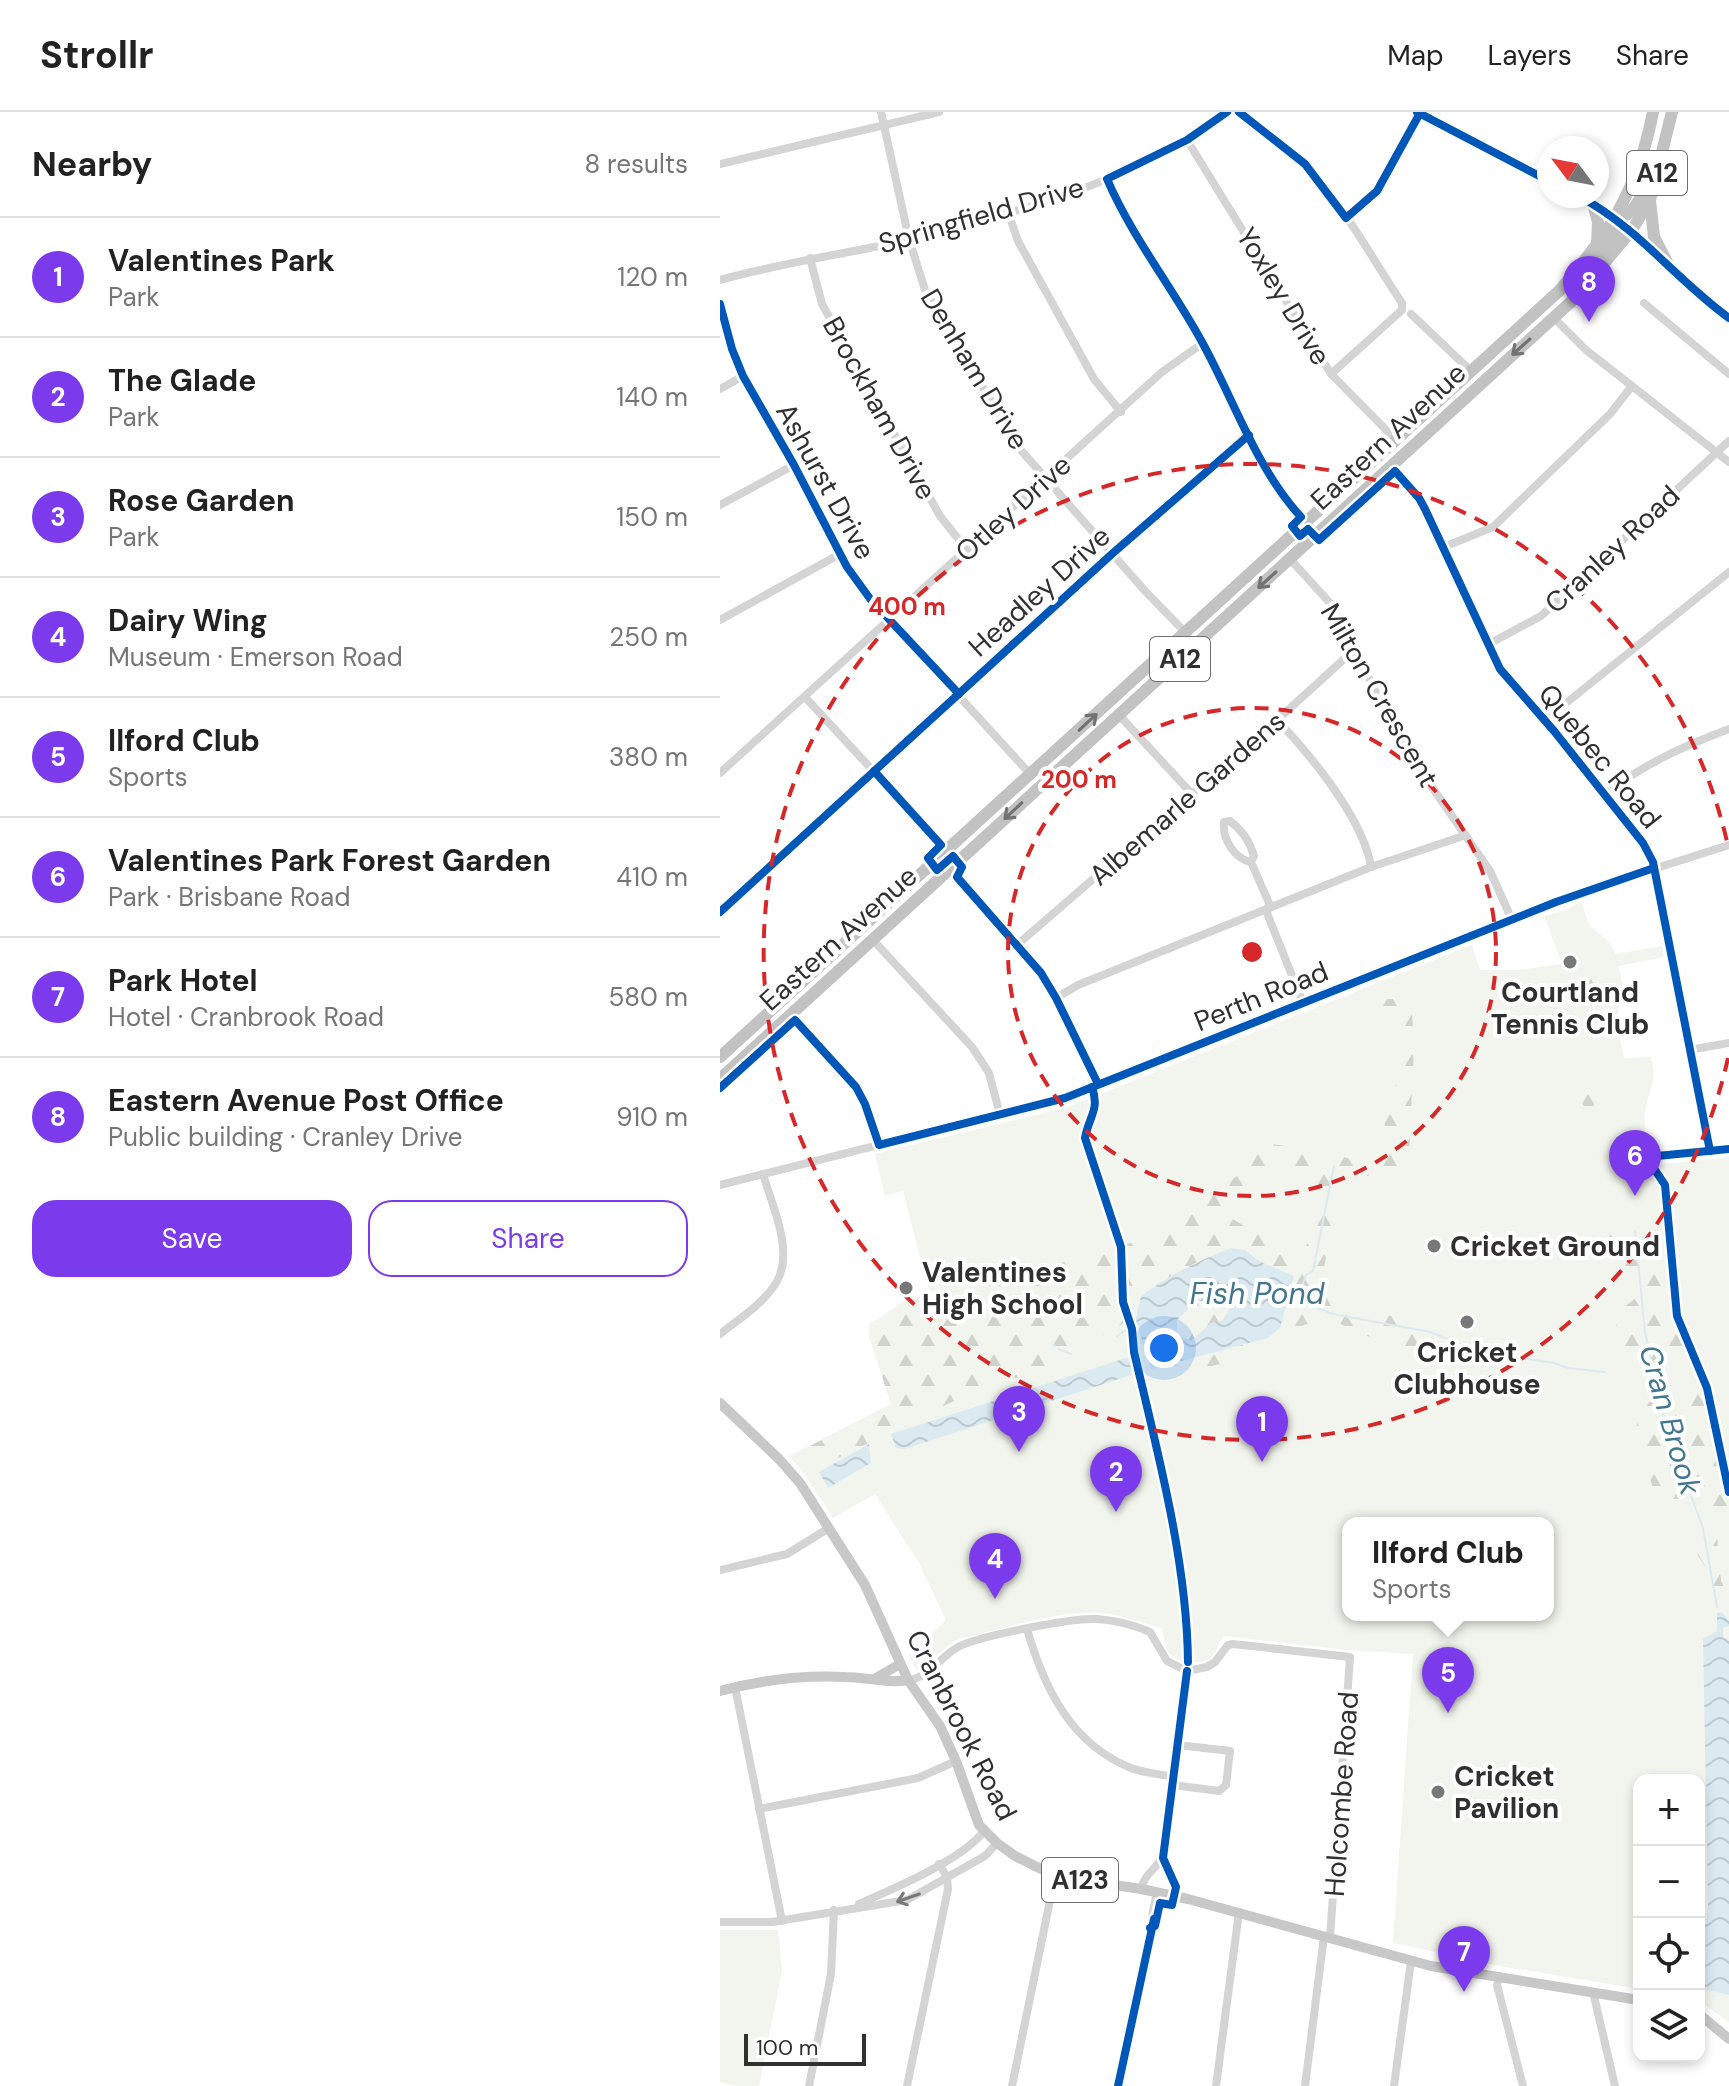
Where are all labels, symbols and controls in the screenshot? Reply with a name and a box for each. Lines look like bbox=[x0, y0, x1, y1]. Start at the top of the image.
text: Strollr bbox=[40, 30, 154, 80]
text: Map bbox=[1387, 37, 1444, 74]
text: Layers bbox=[1488, 37, 1572, 74]
text: Share bbox=[1616, 37, 1689, 74]
north arrow bbox=[1537, 136, 1609, 208]
text: Nearby bbox=[32, 142, 152, 187]
text: 8 results bbox=[584, 147, 688, 181]
road number: A12 bbox=[1627, 151, 1687, 195]
street label: Springfield Drive bbox=[874, 169, 1088, 262]
street label: Yoxley Drive bbox=[1228, 220, 1339, 372]
text: Valentines Park bbox=[108, 241, 335, 280]
pin: 8 bbox=[1563, 256, 1615, 322]
text: 1 bbox=[53, 260, 63, 294]
text: 120 m bbox=[617, 260, 688, 294]
text: Park bbox=[108, 280, 159, 314]
street label: Denham Drive bbox=[912, 282, 1037, 456]
street label: Brockham Drive bbox=[814, 310, 945, 506]
one-way arrow bbox=[1511, 338, 1531, 356]
street label: Eastern Avenue bbox=[1303, 355, 1474, 518]
text: The Glade bbox=[108, 361, 256, 400]
text: 2 bbox=[50, 380, 66, 414]
text: 140 m bbox=[616, 380, 688, 414]
street label: Ashurst Drive bbox=[767, 396, 884, 566]
text: Park bbox=[108, 400, 159, 434]
street label: Otley Drive bbox=[948, 447, 1079, 570]
street label: Cranley Road bbox=[1537, 477, 1688, 621]
text: Rose Garden bbox=[108, 481, 295, 520]
text: 3 bbox=[50, 500, 66, 534]
text: 150 m bbox=[616, 500, 688, 534]
street label: Headley Drive bbox=[961, 518, 1118, 665]
text: Park bbox=[108, 520, 159, 554]
one-way arrow bbox=[1257, 570, 1277, 589]
text: 400 m bbox=[868, 591, 946, 622]
street label: Milton Crescent bbox=[1312, 597, 1447, 794]
text: Dairy Wing bbox=[108, 601, 268, 640]
text: 4 bbox=[50, 620, 66, 654]
text: 250 m bbox=[609, 620, 688, 654]
road number: A12 bbox=[1150, 637, 1210, 681]
text: Museum · Emerson Road bbox=[108, 640, 403, 674]
street label: Quebec Road bbox=[1530, 676, 1669, 836]
street label: Albemarle Gardens bbox=[1082, 703, 1293, 894]
one-way arrow bbox=[1078, 713, 1098, 731]
text: Ilford Club bbox=[108, 721, 260, 760]
text: 5 bbox=[50, 740, 66, 774]
text: 380 m bbox=[609, 740, 688, 774]
text: Sports bbox=[108, 760, 188, 794]
text: 200 m bbox=[1041, 764, 1117, 795]
one-way arrow bbox=[1003, 802, 1023, 820]
text: Valentines Park Forest Garden bbox=[108, 841, 551, 880]
street label: Eastern Avenue bbox=[752, 858, 925, 1019]
text: 6 bbox=[50, 860, 66, 894]
text: 410 m bbox=[616, 860, 688, 894]
text: Park · Brisbane Road bbox=[108, 880, 350, 914]
centre of rings bbox=[1238, 938, 1266, 966]
street label: Perth Road bbox=[1189, 953, 1334, 1040]
marker: Courtland Tennis Club bbox=[1561, 953, 1579, 971]
text: Park Hotel bbox=[108, 961, 257, 1000]
place label: Courtland Tennis Club bbox=[1491, 974, 1649, 1043]
text: 7 bbox=[51, 980, 65, 1014]
text: 580 m bbox=[608, 980, 688, 1014]
text: Hotel · Cranbrook Road bbox=[108, 1000, 384, 1034]
text: Eastern Avenue Post Office bbox=[108, 1081, 504, 1120]
text: 8 bbox=[50, 1100, 66, 1134]
text: 910 m bbox=[616, 1100, 688, 1134]
text: Public building · Cranley Drive bbox=[108, 1120, 463, 1154]
pin: 6 bbox=[1609, 1130, 1661, 1196]
button: Save bbox=[32, 1200, 352, 1277]
button: Share bbox=[368, 1200, 688, 1277]
place label: Cricket Ground bbox=[1450, 1228, 1660, 1265]
marker: Cricket Ground bbox=[1425, 1237, 1443, 1255]
place label: Valentines High School bbox=[922, 1254, 1083, 1323]
water label: Fish Pond bbox=[1190, 1274, 1326, 1313]
marker: Valentines High School bbox=[897, 1279, 915, 1297]
marker: Cricket Clubhouse bbox=[1458, 1313, 1476, 1331]
your location bbox=[1144, 1328, 1184, 1368]
place label: Cricket Clubhouse bbox=[1393, 1334, 1541, 1403]
water label: Cran Brook bbox=[1630, 1340, 1711, 1500]
pin: 3 bbox=[993, 1386, 1045, 1452]
pin: 1 bbox=[1236, 1396, 1288, 1462]
pin: 2 bbox=[1090, 1446, 1142, 1512]
popup bbox=[1342, 1517, 1554, 1621]
pin: 4 bbox=[969, 1533, 1021, 1599]
text: Ilford Club bbox=[1372, 1533, 1524, 1572]
text: Sports bbox=[1372, 1572, 1452, 1606]
street label: Cranbrook Road bbox=[898, 1624, 1025, 1827]
pin: 5 bbox=[1422, 1647, 1474, 1713]
street label: Holcombe Road bbox=[1316, 1690, 1367, 1898]
place label: Cricket Pavilion bbox=[1454, 1758, 1559, 1827]
map controls bbox=[1633, 1774, 1705, 2062]
button: + bbox=[1633, 1774, 1705, 1846]
marker: Cricket Pavilion bbox=[1429, 1783, 1447, 1801]
button: − bbox=[1633, 1846, 1705, 1918]
road number: A123 bbox=[1042, 1858, 1118, 1902]
one-way arrow bbox=[895, 1891, 920, 1906]
button: locate bbox=[1633, 1918, 1705, 1990]
pin: 7 bbox=[1438, 1926, 1490, 1992]
button: layers bbox=[1633, 1990, 1705, 2062]
scale bar bbox=[744, 2030, 866, 2066]
text: 100 m bbox=[756, 2033, 818, 2062]

